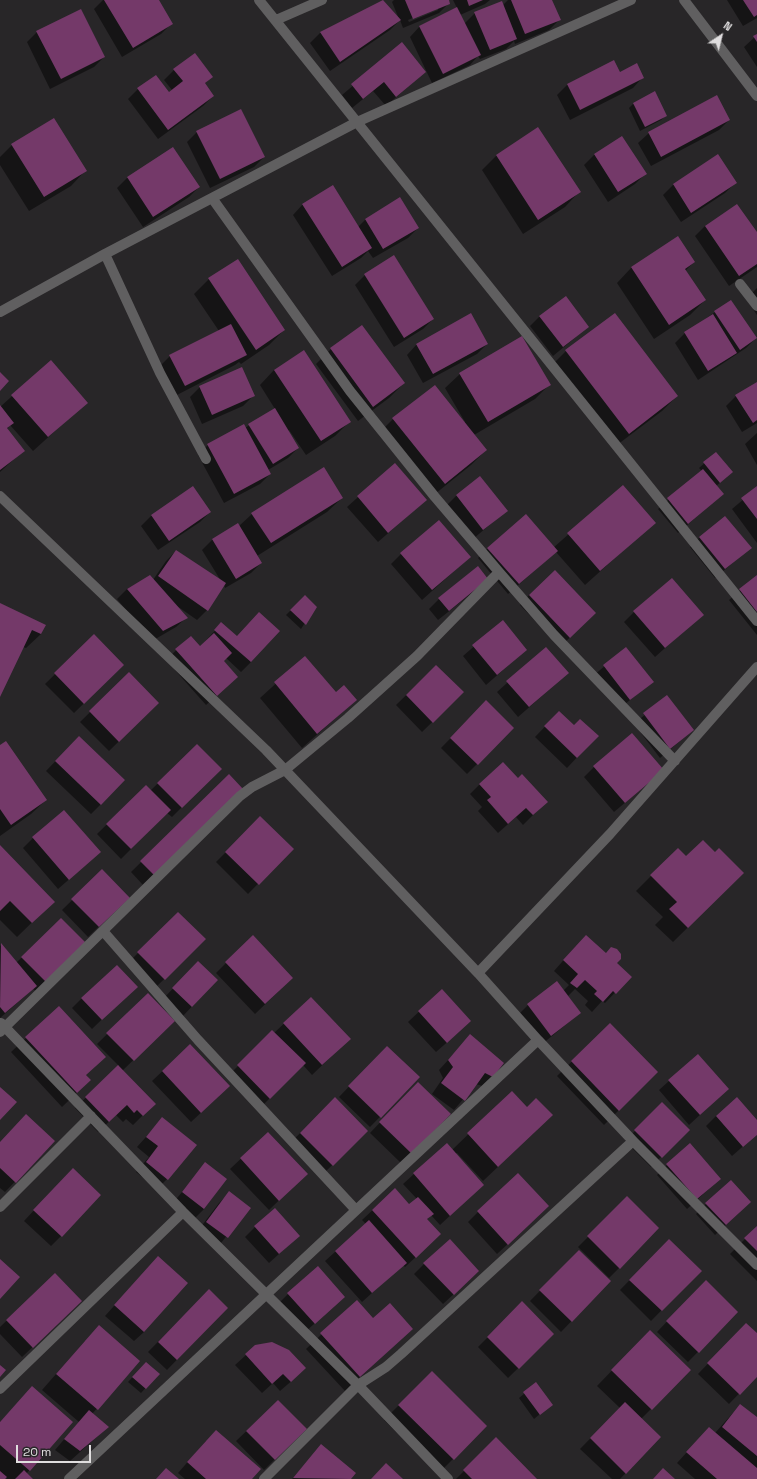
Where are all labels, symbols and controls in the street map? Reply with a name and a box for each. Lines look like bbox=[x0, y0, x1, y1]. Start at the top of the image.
north arrow bbox=[701, 16, 741, 56]
text: N bbox=[721, 18, 735, 34]
scale bar bbox=[18, 1437, 93, 1463]
text: 20 m bbox=[23, 1444, 51, 1460]

